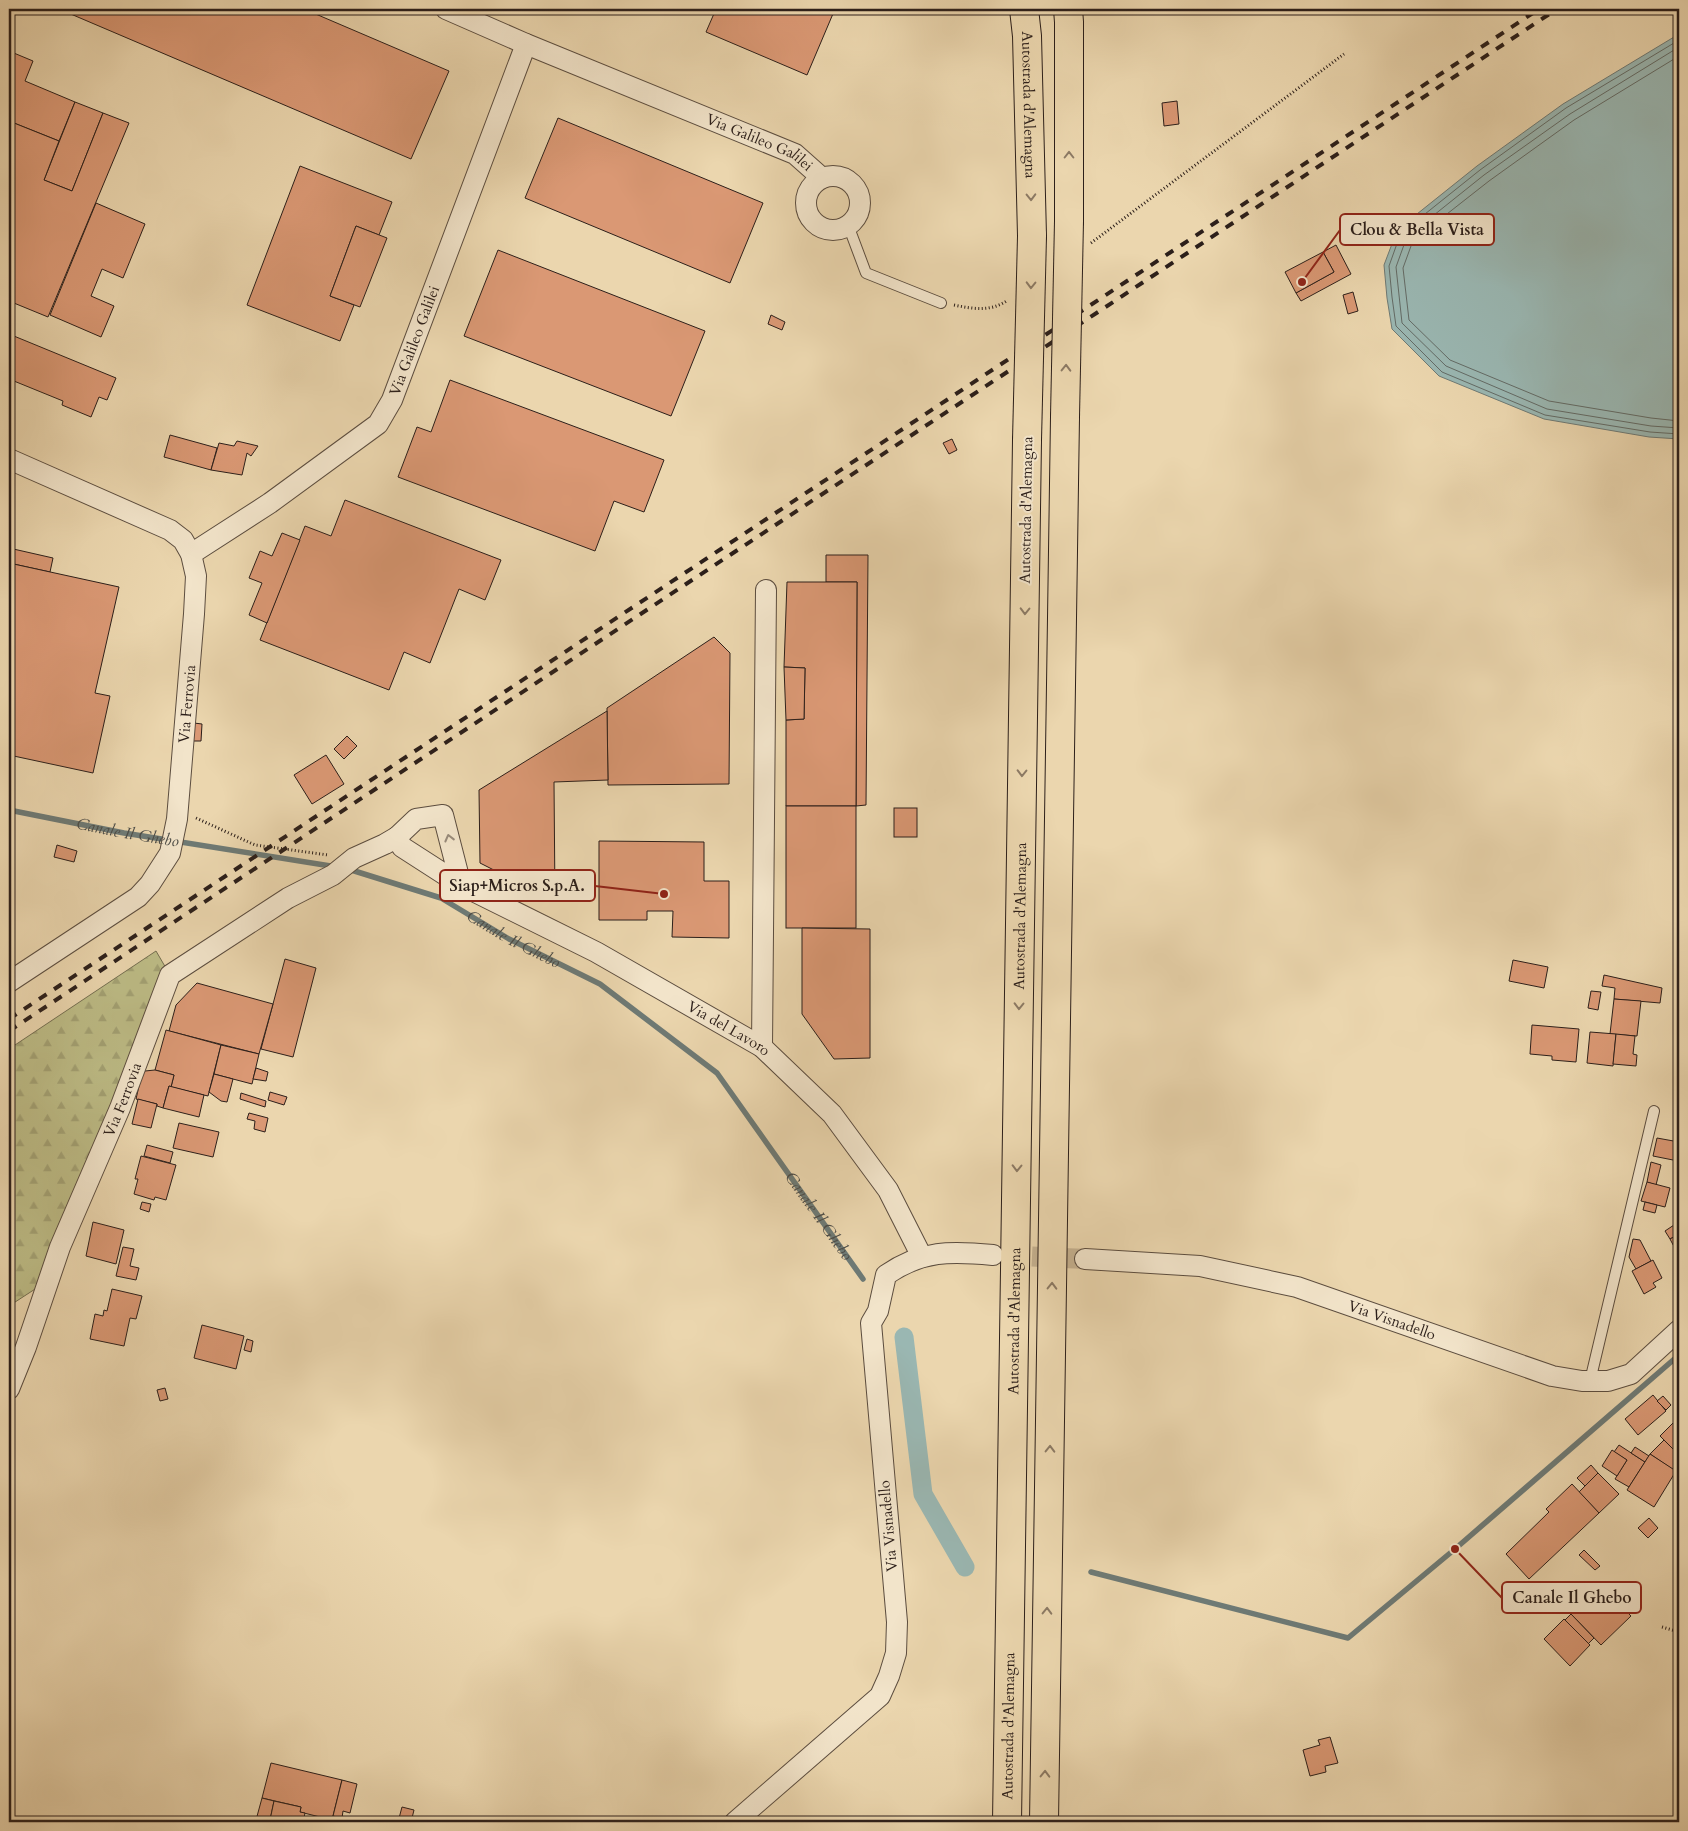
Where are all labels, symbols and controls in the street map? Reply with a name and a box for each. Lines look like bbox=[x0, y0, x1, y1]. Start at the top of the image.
street label: Autostrada d'Alemagna bbox=[1017, 31, 1041, 179]
street label: Via Galileo Galilei bbox=[703, 109, 817, 176]
one-way arrow bbox=[1064, 151, 1074, 158]
one-way arrow bbox=[1026, 194, 1036, 201]
callout: Clou & Bella Vista bbox=[1340, 214, 1494, 245]
text: Clou & Bella Vista bbox=[1350, 219, 1484, 241]
one-way arrow bbox=[1025, 281, 1036, 289]
street label: Via Galileo Galilei bbox=[384, 283, 444, 399]
one-way arrow bbox=[1061, 364, 1071, 372]
street label: Autostrada d'Alemagna bbox=[1015, 436, 1037, 584]
one-way arrow bbox=[1020, 608, 1030, 615]
street label: Via Ferrovia bbox=[174, 664, 200, 744]
one-way arrow bbox=[1017, 770, 1028, 778]
water label: Canale Il Ghebo bbox=[75, 813, 181, 853]
one-way arrow bbox=[444, 833, 455, 842]
street label: Autostrada d'Alemagna bbox=[1009, 842, 1031, 990]
callout: Siap+Micros S.p.A. bbox=[440, 870, 595, 901]
text: Siap+Micros S.p.A. bbox=[449, 875, 585, 897]
water label: Canale Il Ghebo bbox=[462, 905, 565, 974]
street label: Via del Lavoro bbox=[684, 996, 775, 1060]
one-way arrow bbox=[1014, 1002, 1024, 1010]
street label: Via Ferrovia bbox=[99, 1059, 146, 1140]
one-way arrow bbox=[1012, 1165, 1022, 1173]
water label: Canale Il Ghebo bbox=[780, 1168, 858, 1265]
street label: Autostrada d'Alemagna bbox=[1003, 1247, 1025, 1395]
one-way arrow bbox=[1047, 1282, 1057, 1290]
street label: Via Visnadello bbox=[1345, 1296, 1438, 1345]
one-way arrow bbox=[1045, 1444, 1055, 1452]
street label: Via Visnadello bbox=[874, 1480, 902, 1572]
callout: Canale Il Ghebo bbox=[1502, 1582, 1641, 1613]
text: Canale Il Ghebo bbox=[1512, 1587, 1632, 1609]
one-way arrow bbox=[1042, 1607, 1052, 1614]
street label: Autostrada d'Alemagna bbox=[997, 1652, 1019, 1800]
one-way arrow bbox=[1040, 1769, 1050, 1777]

